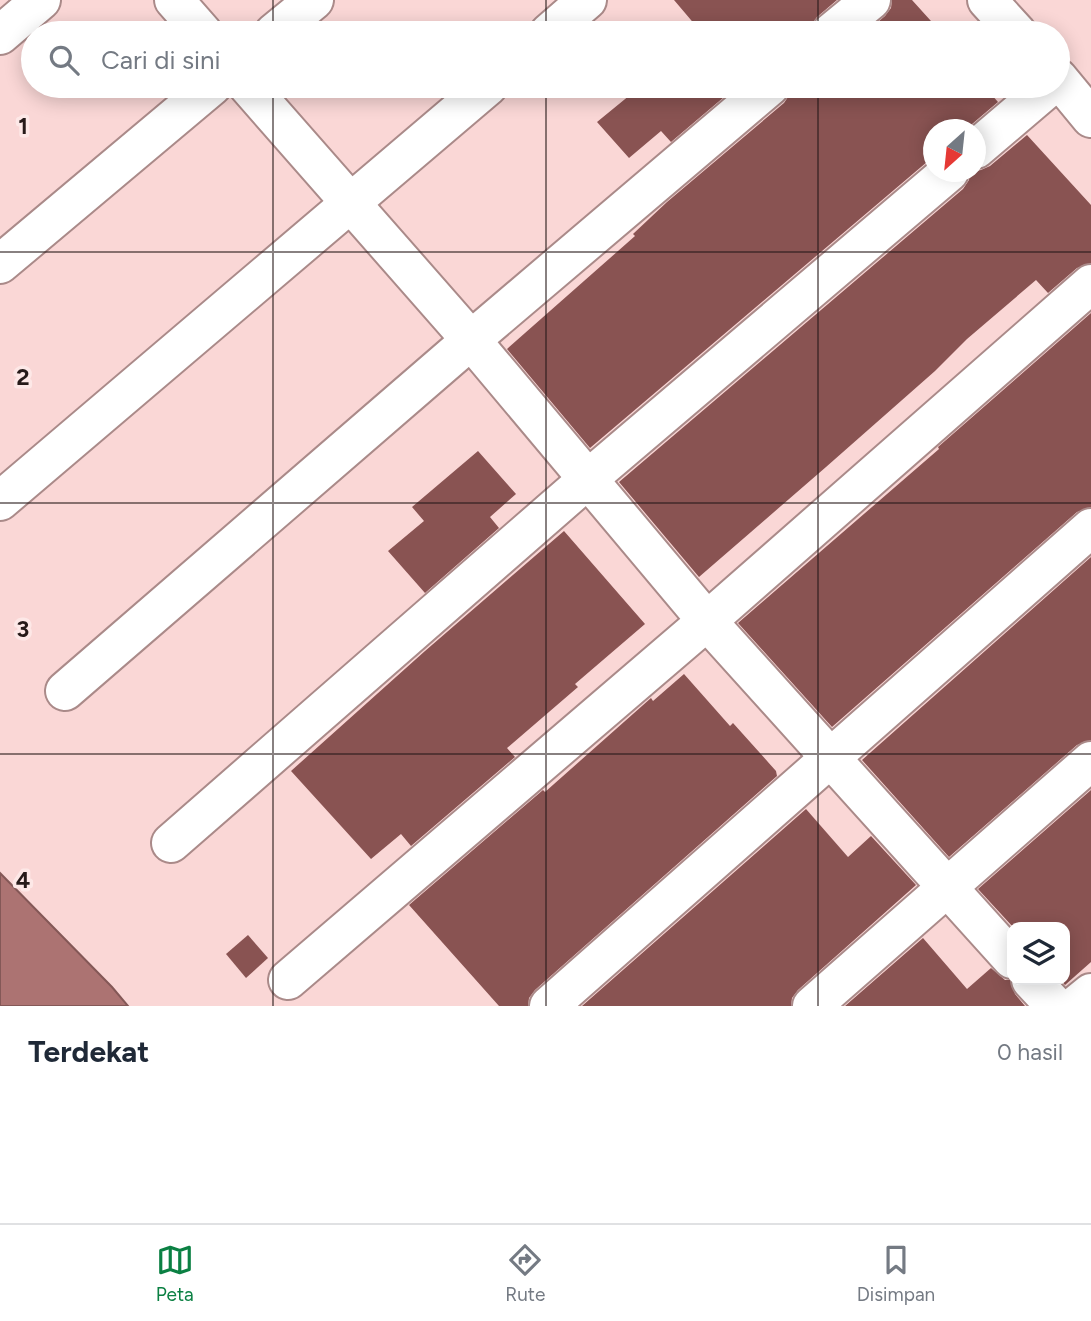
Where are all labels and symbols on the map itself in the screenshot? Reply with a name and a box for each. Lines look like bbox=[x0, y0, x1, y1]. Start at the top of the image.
text: 1 bbox=[18, 112, 28, 140]
north arrow bbox=[923, 119, 986, 182]
text: 2 bbox=[16, 363, 30, 391]
text: 3 bbox=[17, 615, 29, 643]
text: 4 bbox=[16, 866, 30, 894]

